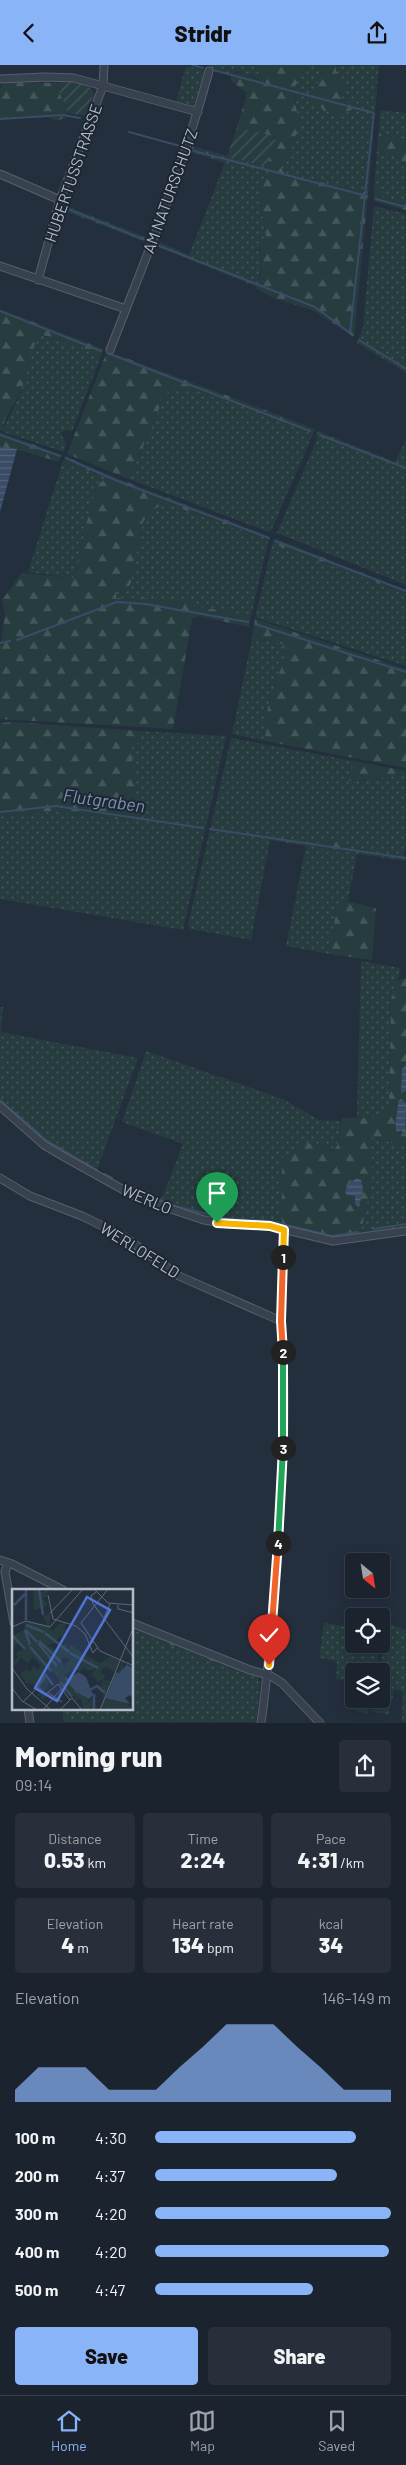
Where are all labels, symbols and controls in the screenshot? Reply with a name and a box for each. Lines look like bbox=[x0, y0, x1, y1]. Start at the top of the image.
icon: back bbox=[15, 19, 43, 47]
icon: share bbox=[363, 19, 391, 47]
text: Stridr bbox=[174, 20, 232, 46]
street label: HUBERTUSSTRASSE bbox=[40, 101, 105, 245]
street label: AM NATURSCHUTZ bbox=[138, 126, 201, 256]
water label: Flutgraben bbox=[62, 783, 147, 817]
pin bbox=[196, 1172, 238, 1223]
icon: arrive bbox=[203, 1179, 231, 1207]
street label: WERLO bbox=[119, 1180, 175, 1218]
street label: WERLOFELD bbox=[97, 1218, 183, 1281]
pin: 1 bbox=[270, 1245, 296, 1269]
text: 1 bbox=[281, 1249, 286, 1266]
pin: 2 bbox=[270, 1339, 296, 1365]
text: 2 bbox=[280, 1344, 287, 1361]
pin: 3 bbox=[270, 1435, 296, 1461]
text: 3 bbox=[280, 1440, 287, 1457]
pin: 4 bbox=[266, 1531, 290, 1555]
text: 4 bbox=[274, 1535, 283, 1552]
north arrow bbox=[345, 1553, 390, 1597]
map controls bbox=[345, 1553, 390, 1708]
inset map bbox=[12, 1589, 134, 1710]
button: locate bbox=[345, 1608, 390, 1653]
pin bbox=[248, 1614, 290, 1665]
icon: check bbox=[255, 1621, 283, 1649]
button: layers bbox=[345, 1663, 390, 1708]
text: Morning run bbox=[15, 1739, 163, 1773]
button: share bbox=[339, 1740, 391, 1792]
text: 09:14 bbox=[15, 1775, 52, 1794]
text: Distance bbox=[48, 1830, 102, 1847]
text: Time bbox=[188, 1830, 218, 1847]
text: Pace bbox=[316, 1830, 346, 1847]
text: 0.53 bbox=[44, 1847, 85, 1872]
text: 2:24 bbox=[181, 1847, 225, 1872]
text: 4:31 bbox=[298, 1847, 337, 1872]
text: km bbox=[85, 1854, 106, 1871]
text: /km bbox=[337, 1854, 364, 1871]
text: Elevation bbox=[47, 1915, 103, 1932]
text: Heart rate bbox=[172, 1915, 234, 1932]
text: kcal bbox=[319, 1915, 343, 1932]
text: 4 bbox=[61, 1932, 74, 1957]
text: 134 bbox=[172, 1932, 204, 1957]
text: 34 bbox=[319, 1932, 343, 1957]
text: m bbox=[74, 1939, 89, 1956]
text: bpm bbox=[204, 1939, 234, 1956]
text: Elevation bbox=[15, 1988, 79, 2007]
text: 146–149 m bbox=[322, 1988, 391, 2007]
text: 100 m bbox=[15, 2128, 55, 2147]
text: 4:30 bbox=[95, 2128, 127, 2147]
text: 200 m bbox=[15, 2166, 59, 2185]
text: 4:37 bbox=[95, 2166, 125, 2185]
text: 300 m bbox=[15, 2204, 58, 2223]
text: 4:20 bbox=[95, 2204, 127, 2223]
text: 400 m bbox=[15, 2242, 59, 2261]
text: 4:20 bbox=[95, 2242, 127, 2261]
text: 500 m bbox=[15, 2280, 58, 2299]
text: 4:47 bbox=[95, 2280, 125, 2299]
button: Save bbox=[15, 2327, 198, 2385]
button: Share bbox=[208, 2327, 391, 2385]
tab: Home bbox=[51, 2407, 87, 2454]
tab: Map bbox=[188, 2407, 216, 2454]
tab: Saved bbox=[318, 2407, 355, 2454]

